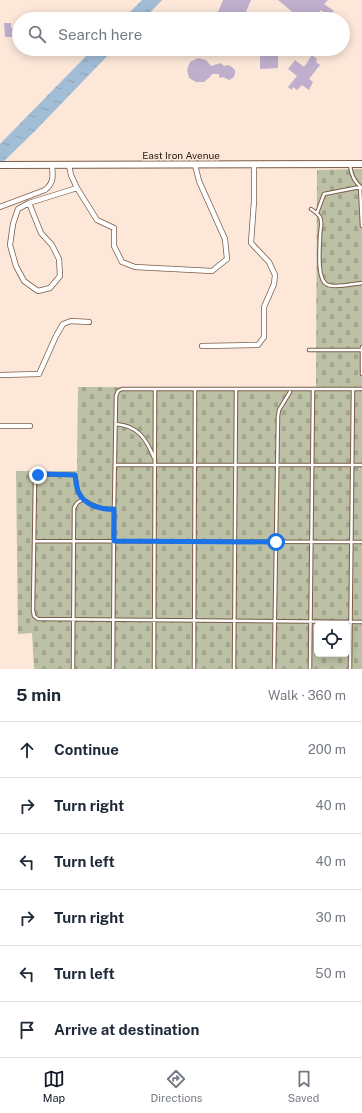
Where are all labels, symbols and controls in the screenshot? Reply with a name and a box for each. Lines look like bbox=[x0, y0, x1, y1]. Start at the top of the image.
search box bbox=[12, 12, 350, 56]
icon: search bbox=[26, 23, 48, 45]
text: Search here bbox=[58, 26, 142, 43]
street label: East Iron Avenue bbox=[142, 149, 220, 161]
route end bbox=[29, 466, 47, 484]
route start bbox=[267, 533, 285, 551]
map controls bbox=[314, 621, 350, 657]
button: locate bbox=[314, 621, 350, 657]
text: 5 min bbox=[16, 685, 61, 705]
text: Walk · 360 m bbox=[268, 688, 346, 703]
icon: ahead bbox=[16, 739, 38, 761]
text: Continue bbox=[54, 741, 119, 758]
text: 200 m bbox=[308, 742, 346, 757]
icon: right bbox=[16, 795, 38, 817]
text: Turn right bbox=[54, 797, 124, 814]
text: 40 m bbox=[315, 798, 346, 813]
icon: left bbox=[16, 851, 38, 873]
text: Turn left bbox=[54, 853, 115, 870]
text: 40 m bbox=[315, 854, 346, 869]
icon: right bbox=[16, 907, 38, 929]
text: Turn right bbox=[54, 909, 124, 926]
text: 30 m bbox=[316, 910, 346, 925]
icon: left bbox=[16, 963, 38, 985]
text: Turn left bbox=[54, 965, 115, 982]
text: 50 m bbox=[315, 966, 346, 981]
icon: arrive bbox=[16, 1019, 38, 1041]
text: Arrive at destination bbox=[54, 1021, 199, 1038]
tab: Map bbox=[43, 1068, 65, 1104]
tab: Directions bbox=[151, 1068, 202, 1104]
tab: Saved bbox=[288, 1068, 319, 1104]

